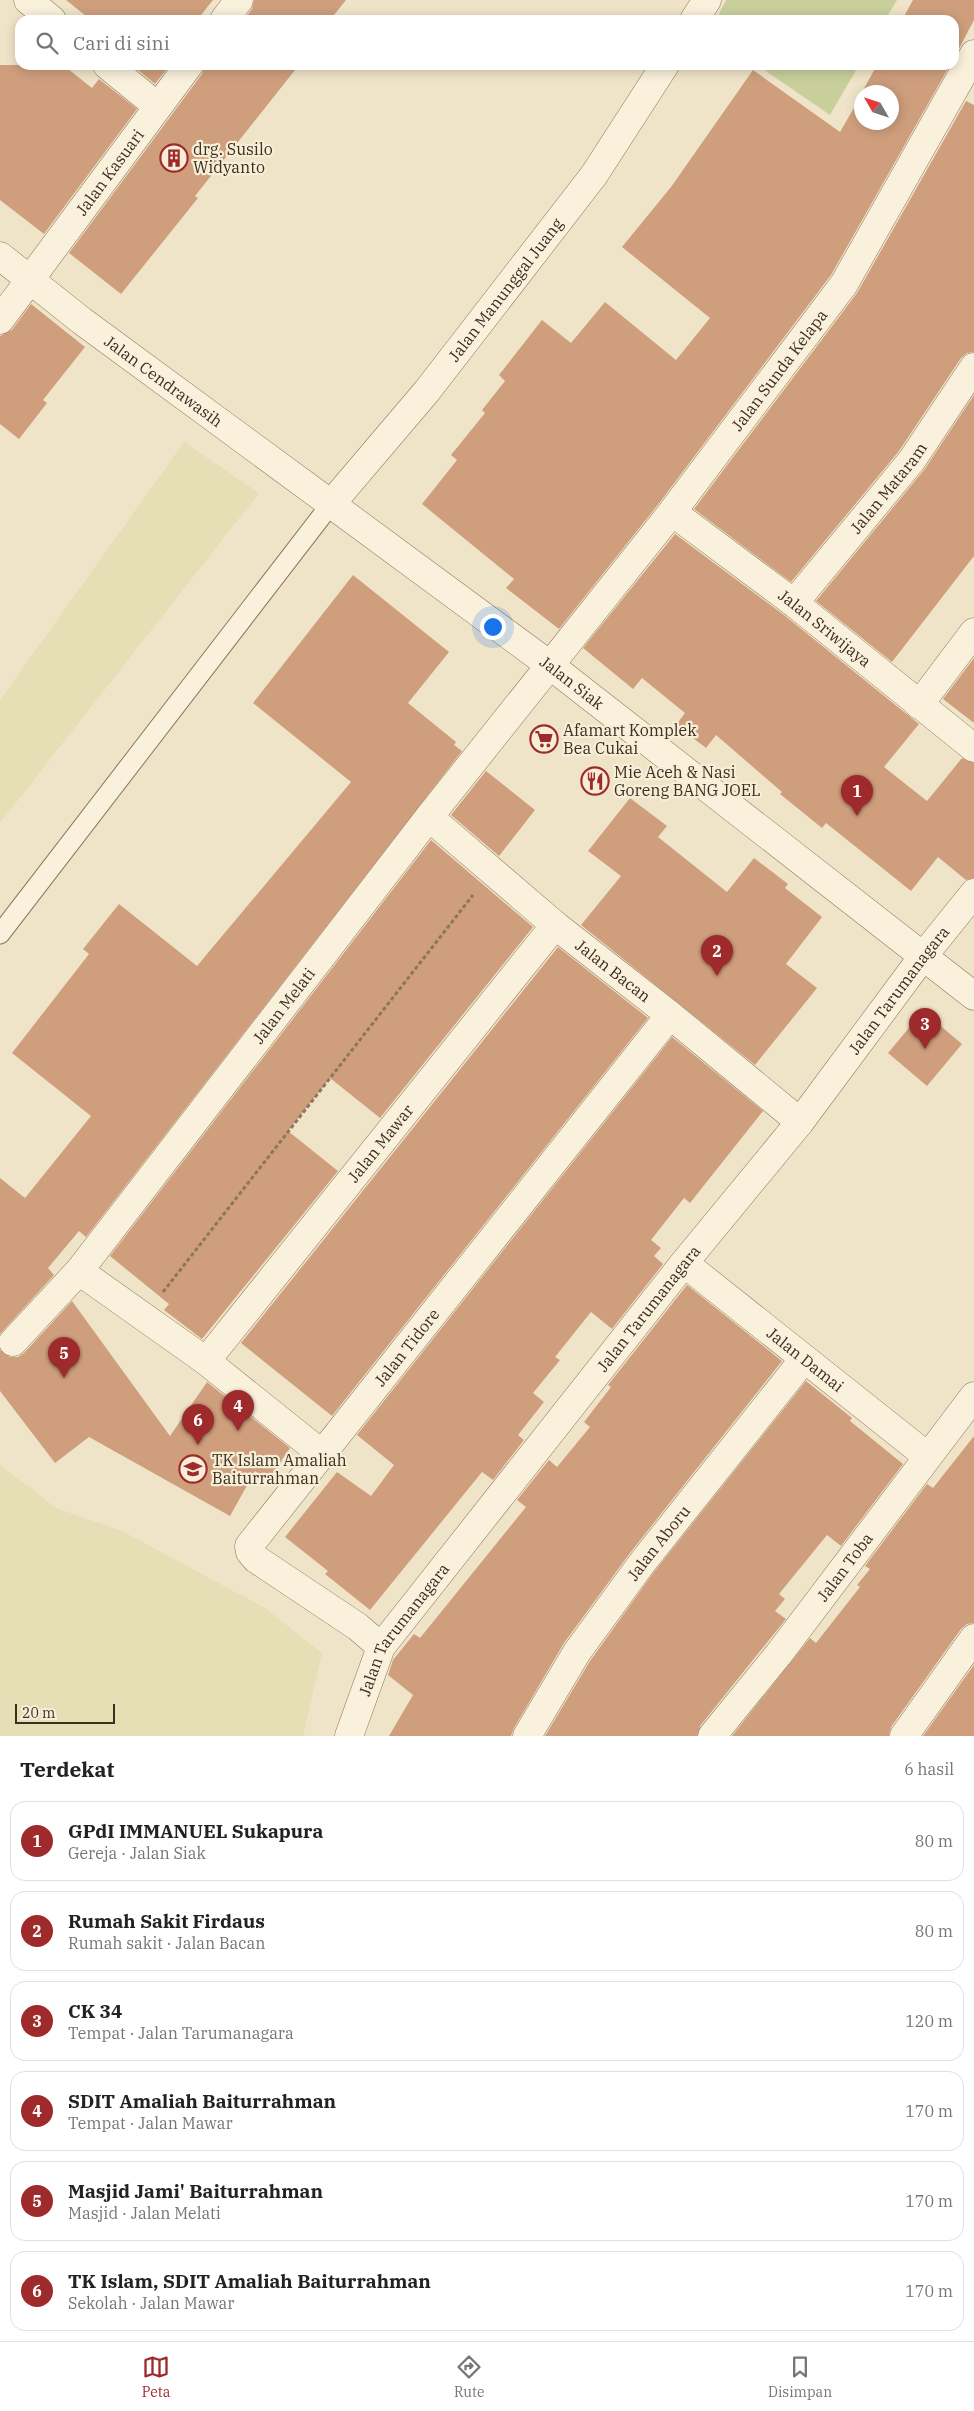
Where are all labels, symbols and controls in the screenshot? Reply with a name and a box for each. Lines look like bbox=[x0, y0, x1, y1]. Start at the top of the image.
search box bbox=[15, 15, 959, 70]
icon: search bbox=[33, 29, 61, 57]
text: Cari di sini bbox=[73, 31, 170, 55]
north arrow bbox=[854, 85, 899, 130]
street label: Jalan Kasuari bbox=[71, 125, 148, 219]
place label: drg. Susilo Widyanto bbox=[193, 139, 273, 177]
building icon: drg. Susilo Widyanto bbox=[159, 143, 189, 173]
street label: Jalan Manunggal Juang bbox=[444, 214, 567, 365]
street label: Jalan Sunda Kelapa bbox=[727, 305, 832, 435]
street label: Jalan Cendrawasih bbox=[101, 331, 227, 431]
street label: Jalan Mataram bbox=[846, 438, 931, 537]
street label: Jalan Sriwijaya bbox=[775, 585, 875, 671]
your location bbox=[480, 614, 506, 640]
street label: Jalan Siak bbox=[536, 651, 609, 714]
place label: Afamart Komplek Bea Cukai bbox=[563, 720, 697, 758]
supermarket icon: Afamart Komplek Bea Cukai bbox=[529, 724, 559, 754]
place label: Mie Aceh & Nasi Goreng BANG JOEL bbox=[614, 762, 760, 800]
restaurant icon: Mie Aceh & Nasi Goreng BANG JOEL bbox=[580, 766, 610, 796]
pin: 1 bbox=[841, 775, 873, 816]
street label: Jalan Tarumanagara bbox=[844, 922, 954, 1058]
street label: Jalan Bacan bbox=[572, 935, 655, 1006]
pin: 2 bbox=[701, 935, 733, 976]
street label: Jalan Melati bbox=[248, 964, 319, 1047]
pin: 3 bbox=[909, 1008, 941, 1049]
street label: Jalan Mawar bbox=[343, 1100, 418, 1186]
street label: Jalan Tarumanagara bbox=[592, 1241, 705, 1376]
street label: Jalan Tidore bbox=[370, 1304, 443, 1390]
street label: Jalan Damai bbox=[763, 1323, 848, 1396]
pin: 5 bbox=[48, 1337, 80, 1378]
pin: 4 bbox=[222, 1390, 254, 1431]
pin: 6 bbox=[182, 1404, 214, 1445]
place label: TK Islam Amaliah Baiturrahman bbox=[212, 1450, 347, 1488]
school or university icon: TK Islam Amaliah Baiturrahman bbox=[178, 1454, 208, 1484]
street label: Jalan Aboru bbox=[623, 1501, 694, 1584]
street label: Jalan Toba bbox=[812, 1528, 877, 1605]
street label: Jalan Tarumanagara bbox=[354, 1559, 454, 1699]
scale bar bbox=[15, 1701, 115, 1724]
text: 20 m bbox=[22, 1704, 55, 1722]
text: Terdekat bbox=[20, 1755, 114, 1783]
text: 6 hasil bbox=[904, 1759, 954, 1779]
text: GPdI IMMANUEL Sukapura bbox=[68, 1819, 323, 1843]
text: 1 bbox=[32, 1831, 42, 1851]
text: 80 m bbox=[915, 1831, 953, 1851]
text: Gereja · Jalan Siak bbox=[68, 1843, 206, 1863]
text: Rumah Sakit Firdaus bbox=[68, 1909, 265, 1933]
text: 2 bbox=[32, 1921, 42, 1941]
text: 80 m bbox=[915, 1921, 953, 1941]
text: Rumah sakit · Jalan Bacan bbox=[68, 1933, 266, 1953]
text: CK 34 bbox=[68, 1999, 122, 2023]
text: 3 bbox=[32, 2011, 42, 2031]
text: 120 m bbox=[905, 2011, 953, 2031]
text: Tempat · Jalan Tarumanagara bbox=[68, 2023, 294, 2043]
text: SDIT Amaliah Baiturrahman bbox=[68, 2089, 336, 2113]
text: 4 bbox=[32, 2101, 42, 2121]
text: 170 m bbox=[905, 2101, 953, 2121]
text: Tempat · Jalan Mawar bbox=[68, 2113, 232, 2133]
text: Masjid Jami' Baiturrahman bbox=[68, 2179, 323, 2203]
text: 5 bbox=[32, 2191, 42, 2211]
text: 170 m bbox=[905, 2191, 953, 2211]
text: Masjid · Jalan Melati bbox=[68, 2203, 221, 2223]
text: TK Islam, SDIT Amaliah Baiturrahman bbox=[68, 2269, 431, 2293]
text: 6 bbox=[32, 2281, 42, 2301]
text: 170 m bbox=[905, 2281, 953, 2301]
text: Sekolah · Jalan Mawar bbox=[68, 2293, 234, 2313]
tab: Peta bbox=[142, 2353, 170, 2401]
tab: Rute bbox=[454, 2353, 484, 2401]
tab: Disimpan bbox=[768, 2353, 832, 2401]

